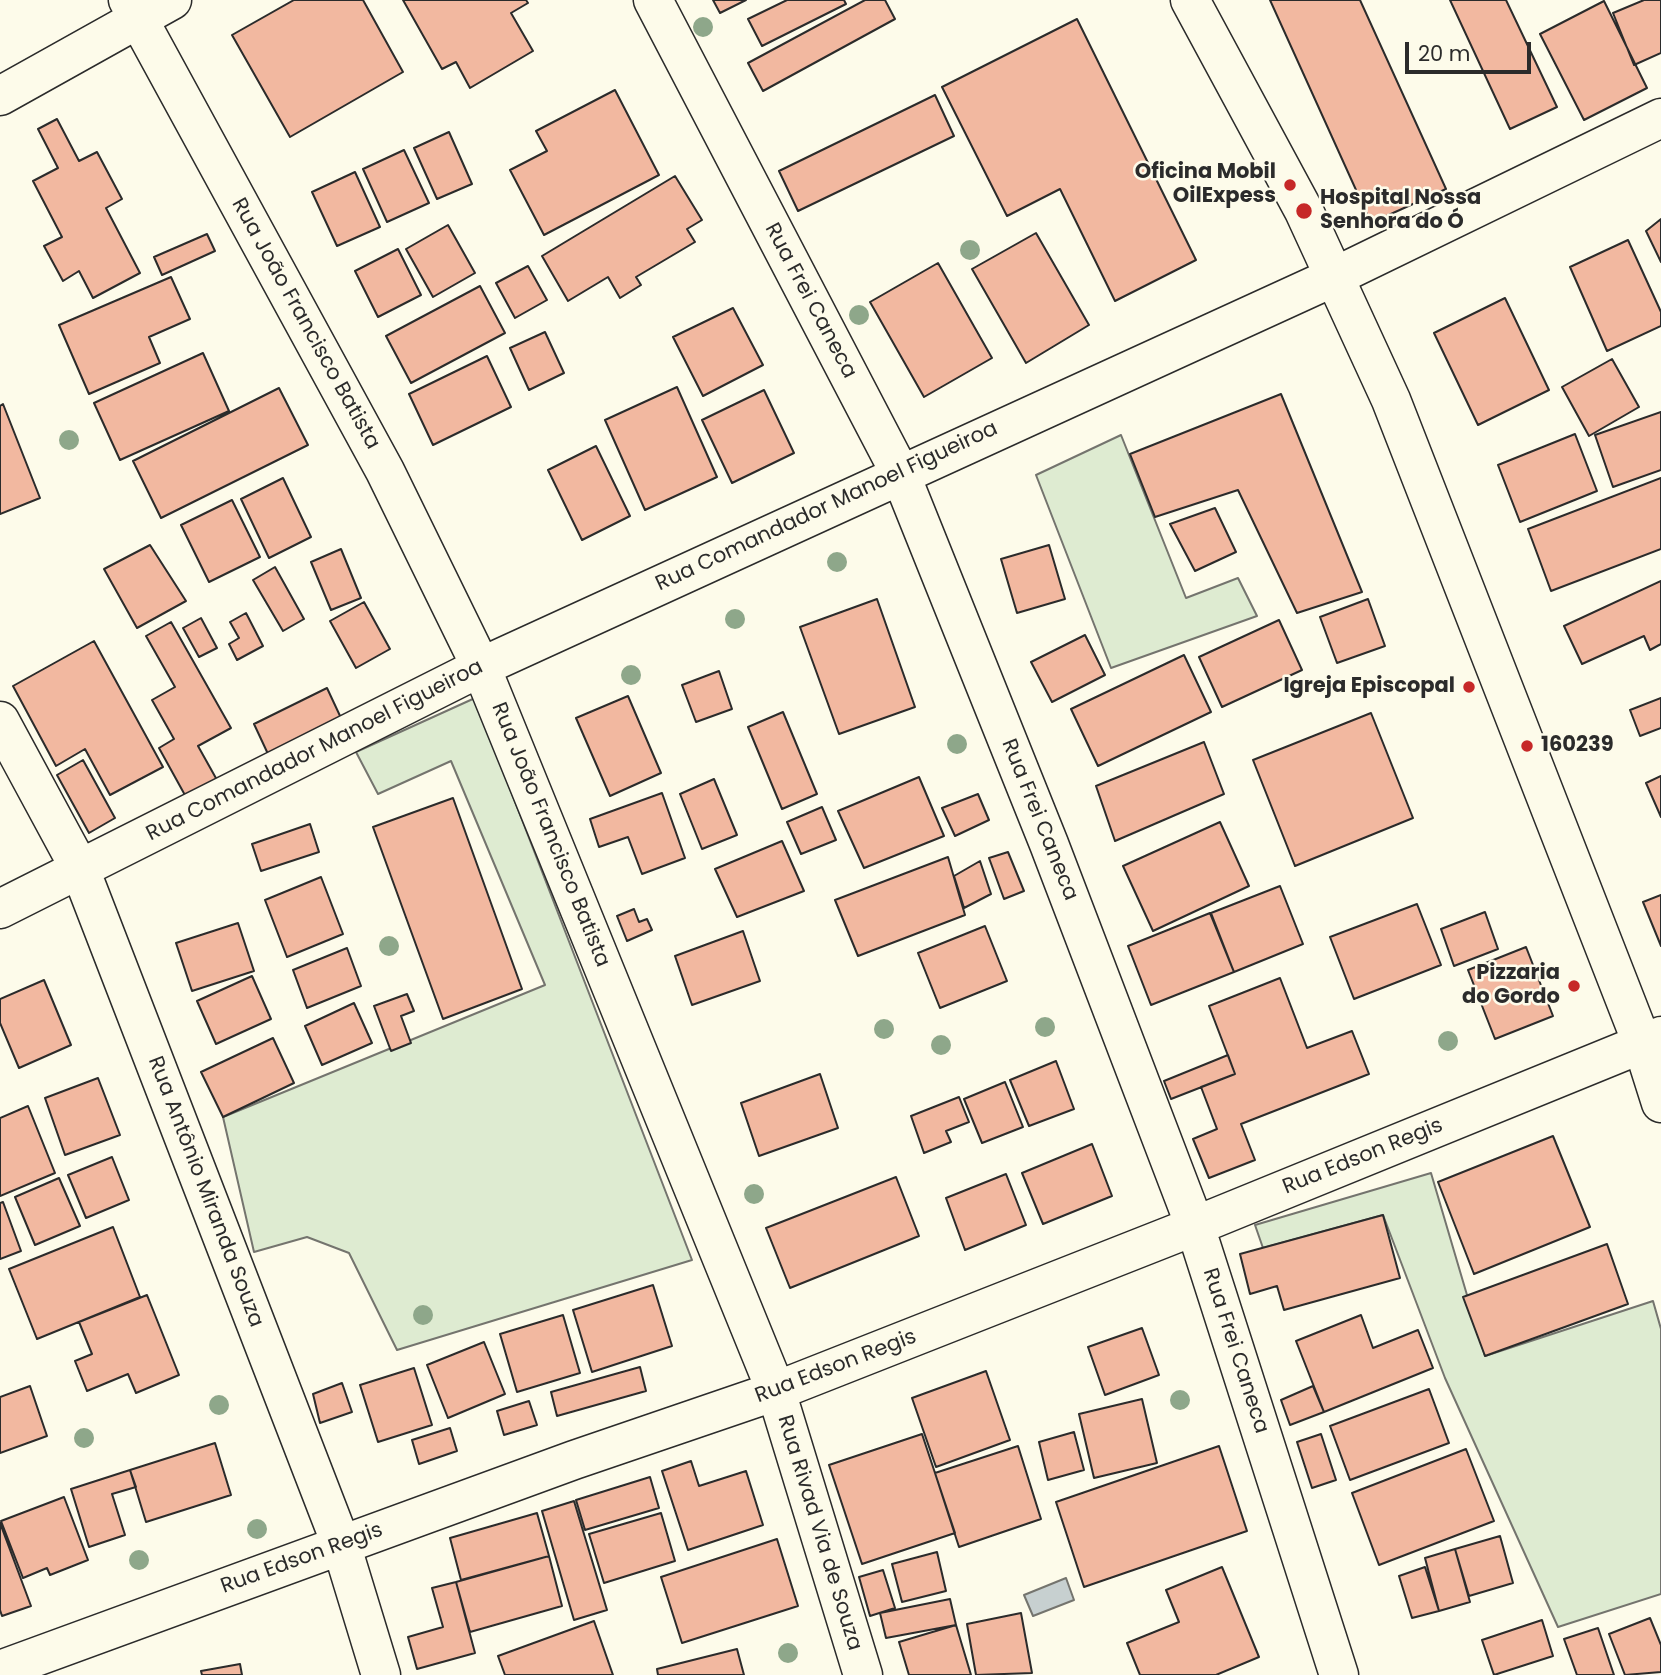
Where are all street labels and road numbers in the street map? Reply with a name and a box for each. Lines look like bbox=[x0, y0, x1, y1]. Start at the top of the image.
street label: Rua João Francisco Batista bbox=[225, 194, 385, 454]
street label: Rua Frei Caneca bbox=[758, 219, 862, 383]
street label: Rua Comandador Manoel Figueiroa bbox=[652, 416, 1002, 598]
street label: Rua Comandador Manoel Figueiroa bbox=[142, 655, 488, 847]
street label: Rua João Francisco Batista bbox=[485, 699, 615, 971]
street label: Rua Frei Caneca bbox=[995, 736, 1083, 904]
street label: Rua Antônio Miranda Souza bbox=[142, 1053, 268, 1331]
street label: Rua Edson Regis bbox=[1279, 1113, 1447, 1201]
street label: Rua Frei Caneca bbox=[1196, 1265, 1274, 1437]
street label: Rua Edson Regis bbox=[752, 1325, 920, 1409]
street label: Rua Rivad Via de Souza bbox=[771, 1412, 867, 1654]
street label: Rua Edson Regis bbox=[218, 1518, 386, 1600]

